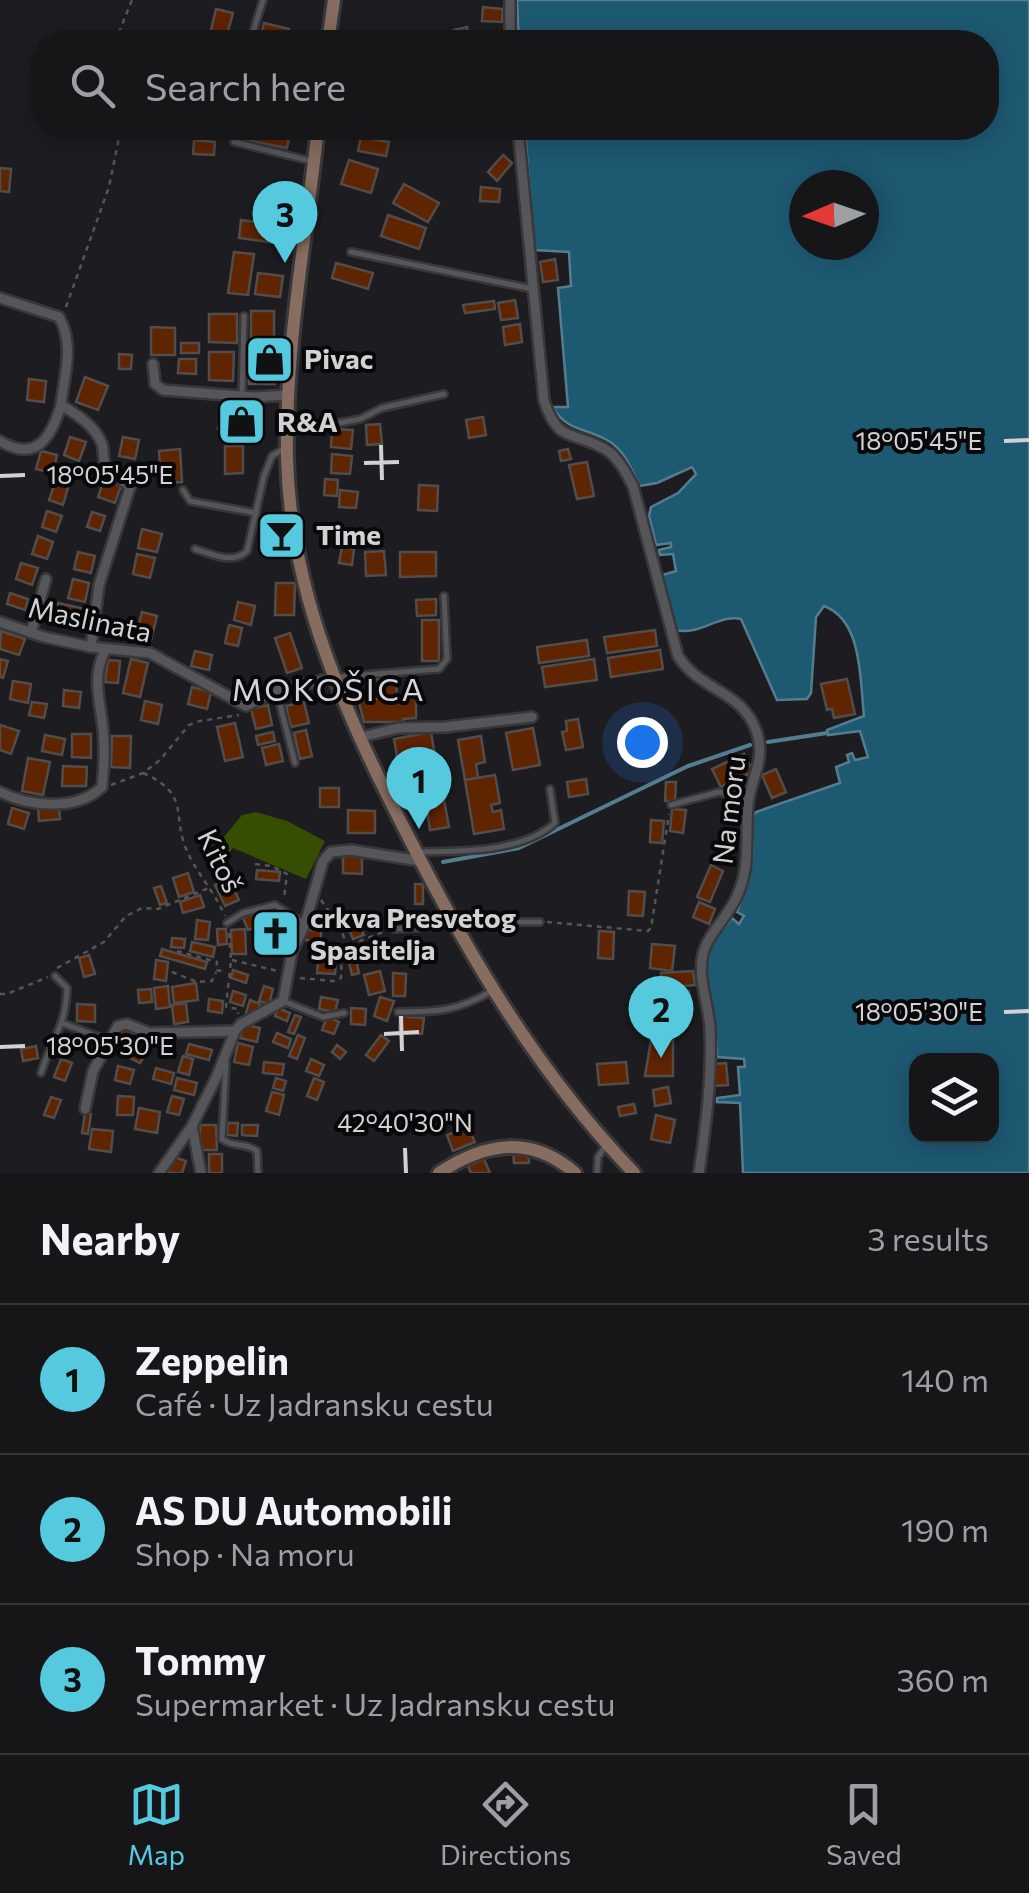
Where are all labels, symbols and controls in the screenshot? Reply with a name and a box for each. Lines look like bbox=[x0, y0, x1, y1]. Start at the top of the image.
search box bbox=[30, 30, 999, 140]
icon: search bbox=[65, 58, 120, 113]
text: Search here bbox=[145, 62, 346, 109]
north arrow bbox=[789, 170, 879, 260]
pin: 3 bbox=[252, 180, 318, 263]
shop icon: Pivac bbox=[243, 333, 295, 385]
place label: Pivac bbox=[304, 341, 373, 375]
shop icon: R&A bbox=[216, 396, 268, 448]
place label: R&A bbox=[277, 404, 338, 438]
text: 18°05'45"E bbox=[856, 425, 982, 455]
text: 18°05'45"E bbox=[47, 459, 173, 489]
bar icon: Time bbox=[255, 509, 307, 561]
place label: Time bbox=[316, 517, 381, 551]
street label: Maslinata bbox=[26, 589, 155, 649]
district label: MOKOŠICA bbox=[232, 668, 426, 708]
your location bbox=[617, 717, 668, 768]
pin: 1 bbox=[386, 746, 452, 829]
street label: Na moru bbox=[704, 754, 752, 866]
street label: Kitoš bbox=[191, 823, 251, 898]
place label: crkva Presvetog Spasitelja bbox=[310, 900, 516, 966]
church icon: crkva Presvetog Spasitelja bbox=[249, 908, 301, 960]
pin: 2 bbox=[628, 976, 694, 1058]
text: 18°05'30"E bbox=[855, 996, 983, 1026]
text: 18°05'30"E bbox=[46, 1030, 174, 1060]
map controls bbox=[909, 1053, 999, 1143]
button: layers bbox=[909, 1053, 999, 1143]
text: 42°40'30"N bbox=[337, 1107, 473, 1137]
text: Nearby bbox=[40, 1212, 180, 1264]
text: 3 results bbox=[867, 1218, 989, 1258]
text: Zeppelin bbox=[135, 1336, 289, 1383]
text: 1 bbox=[65, 1359, 80, 1399]
text: 140 m bbox=[901, 1359, 989, 1399]
text: Café · Uz Jadransku cestu bbox=[135, 1383, 494, 1423]
text: AS DU Automobili bbox=[135, 1486, 452, 1533]
text: 2 bbox=[63, 1509, 82, 1549]
text: 190 m bbox=[901, 1509, 989, 1549]
text: Shop · Na moru bbox=[135, 1533, 355, 1573]
text: Tommy bbox=[135, 1636, 266, 1683]
text: 3 bbox=[63, 1659, 82, 1699]
text: 360 m bbox=[896, 1659, 989, 1699]
text: Supermarket · Uz Jadransku cestu bbox=[135, 1683, 615, 1723]
tab: Map bbox=[127, 1777, 185, 1871]
tab: Directions bbox=[440, 1777, 571, 1871]
tab: Saved bbox=[826, 1777, 902, 1871]

